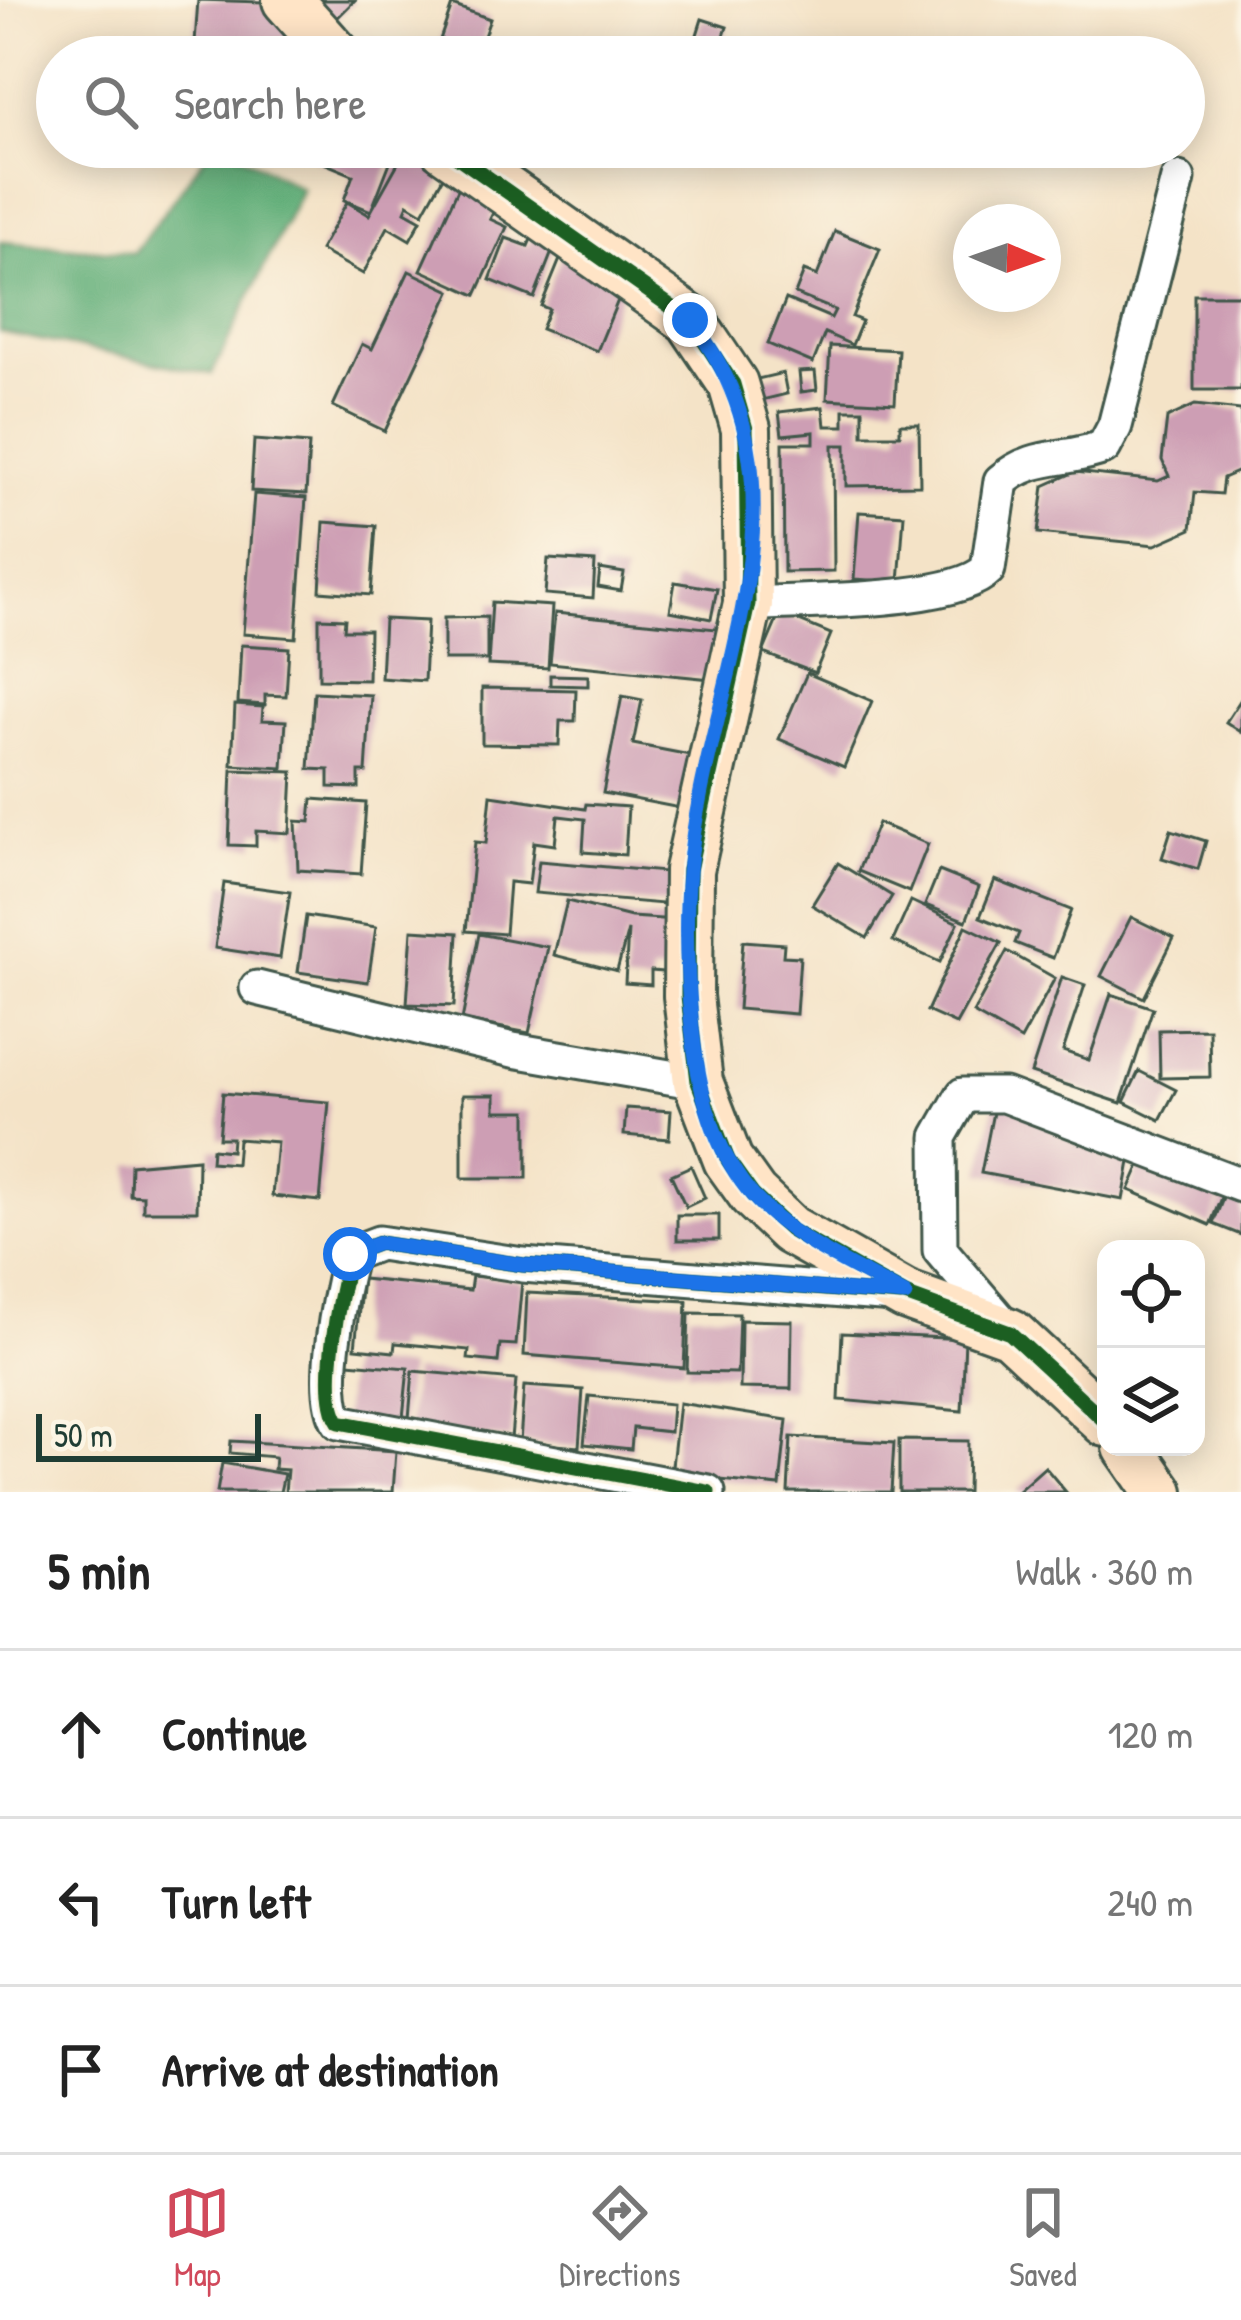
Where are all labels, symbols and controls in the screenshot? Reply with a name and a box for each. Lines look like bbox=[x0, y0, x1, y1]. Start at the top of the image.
search box bbox=[36, 36, 1205, 168]
icon: search bbox=[78, 69, 144, 135]
text: Search here bbox=[174, 72, 366, 133]
north arrow bbox=[953, 204, 1061, 312]
route end bbox=[663, 293, 717, 347]
route start bbox=[323, 1227, 377, 1281]
map controls bbox=[1097, 1240, 1205, 1456]
button: locate bbox=[1097, 1240, 1205, 1348]
button: layers bbox=[1097, 1348, 1205, 1456]
scale bar bbox=[36, 1408, 261, 1461]
text: 50 m bbox=[54, 1413, 113, 1457]
text: 5 min bbox=[48, 1536, 150, 1605]
text: Walk · 360 m bbox=[1015, 1544, 1193, 1597]
icon: ahead bbox=[48, 1701, 114, 1767]
text: Continue bbox=[162, 1703, 307, 1764]
text: 120 m bbox=[1108, 1707, 1193, 1760]
icon: left bbox=[48, 1869, 114, 1935]
text: Turn left bbox=[162, 1871, 311, 1932]
text: 240 m bbox=[1107, 1875, 1193, 1928]
icon: arrive bbox=[48, 2037, 114, 2103]
text: Arrive at destination bbox=[162, 2039, 499, 2100]
tab: Map bbox=[164, 2180, 230, 2296]
tab: Directions bbox=[559, 2180, 681, 2296]
tab: Saved bbox=[1009, 2180, 1077, 2296]

